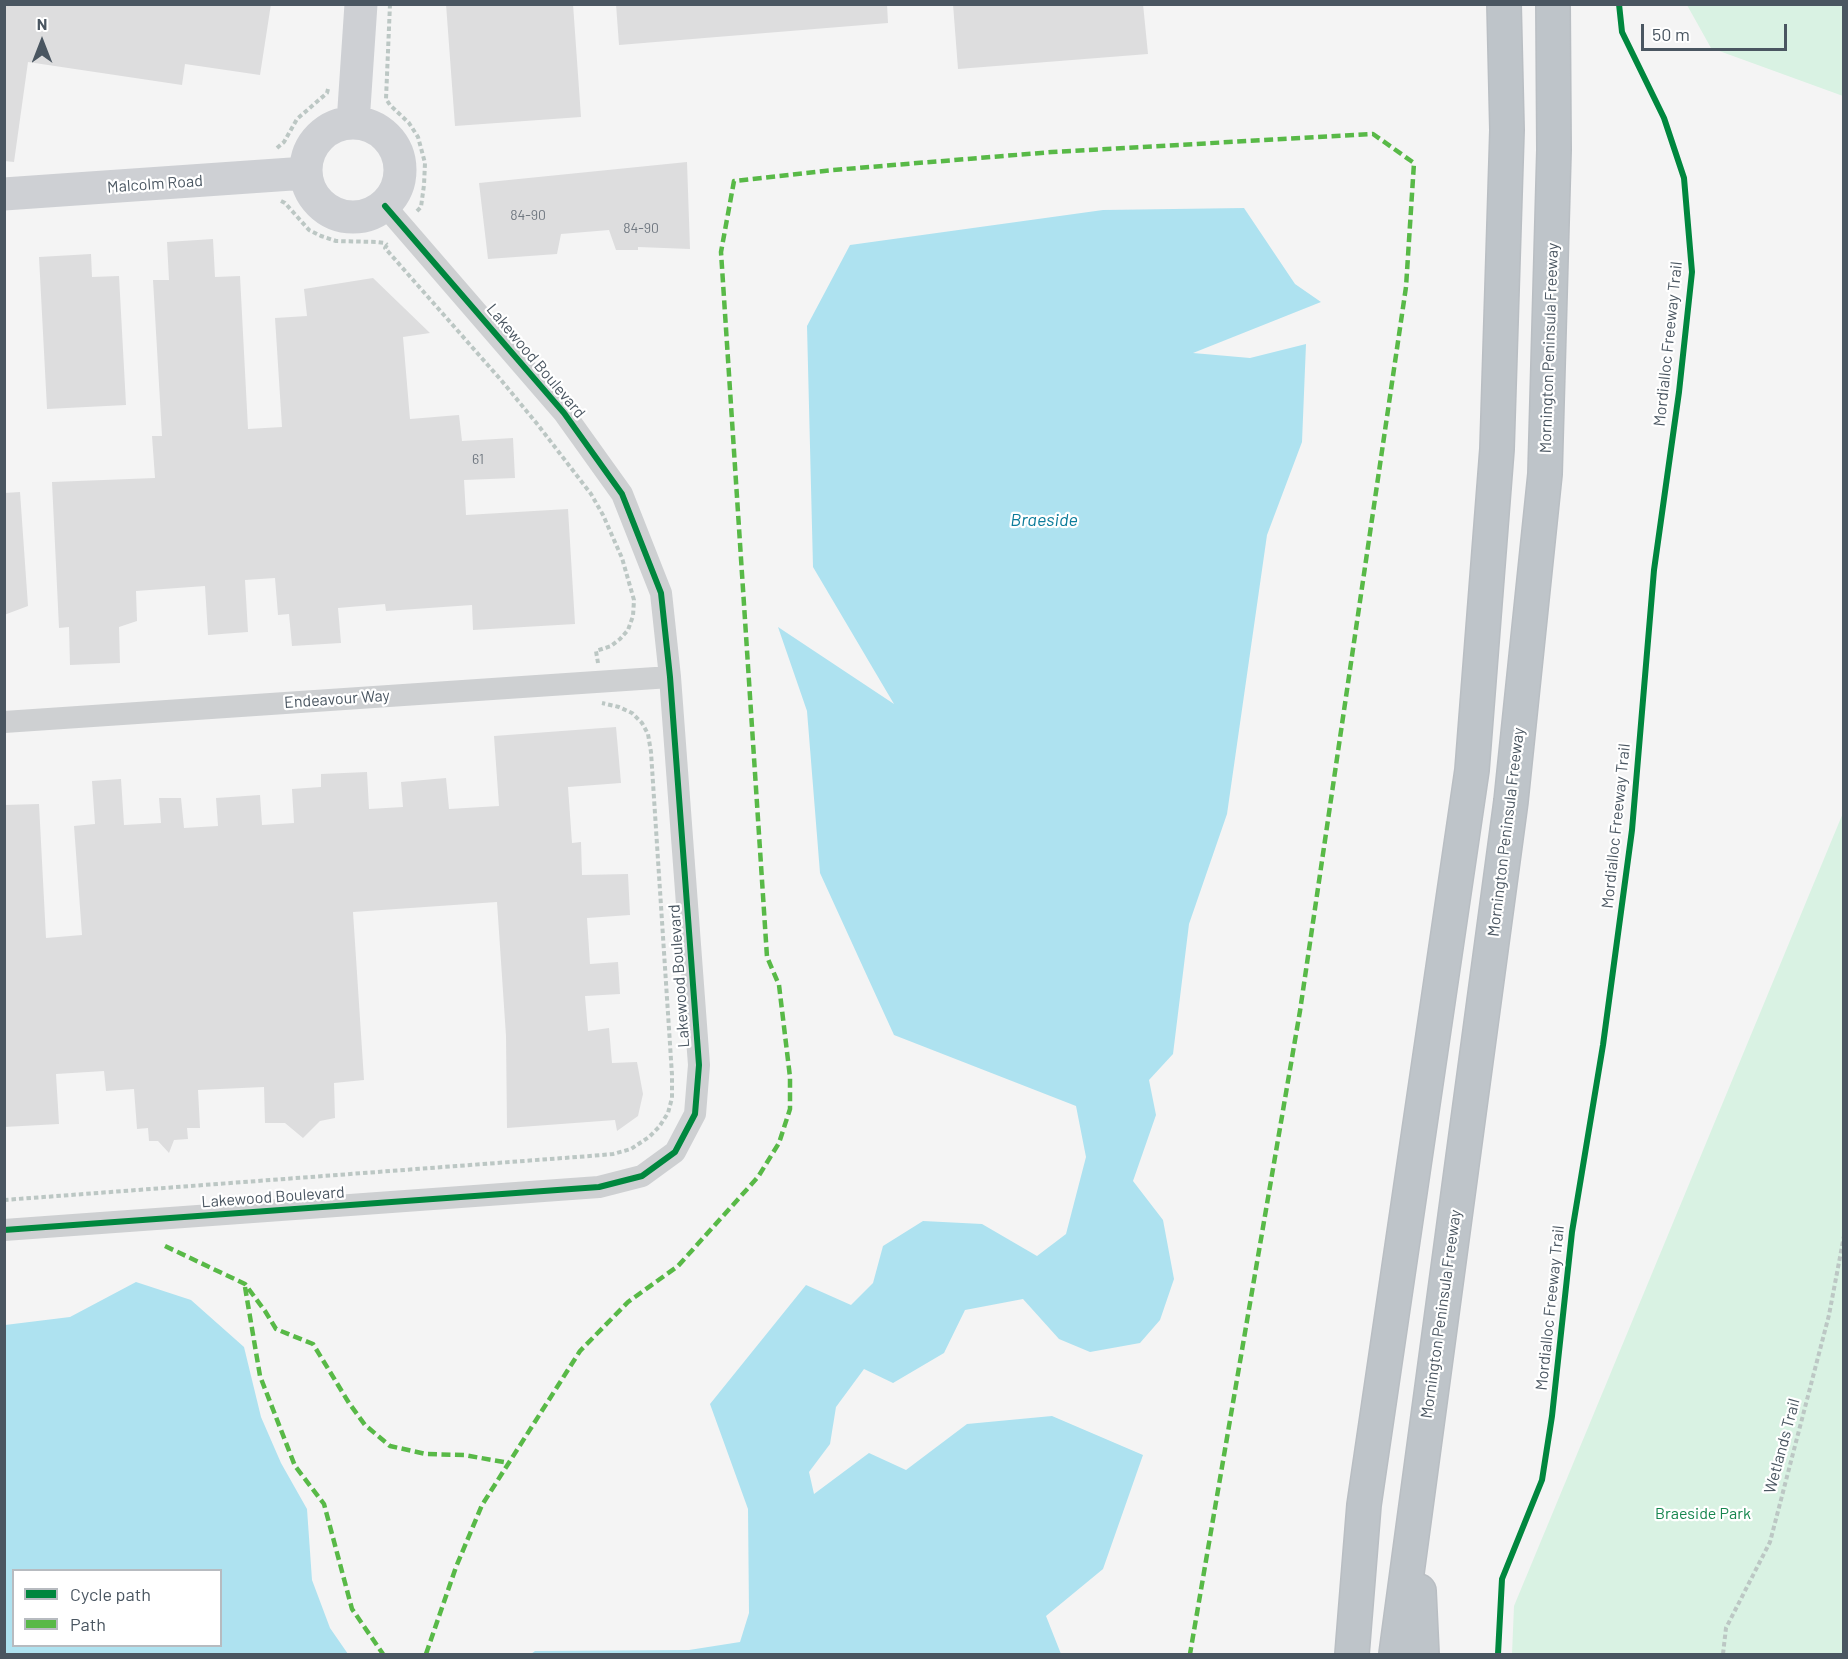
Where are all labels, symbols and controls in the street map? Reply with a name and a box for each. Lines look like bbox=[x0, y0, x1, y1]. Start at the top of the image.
north arrow bbox=[12, 12, 72, 72]
scale bar bbox=[1644, 12, 1790, 50]
text: N bbox=[37, 14, 47, 33]
text: 50 m bbox=[1652, 23, 1690, 45]
street label: Malcolm Road bbox=[107, 171, 203, 197]
house number: 84-90 bbox=[510, 207, 546, 223]
house number: 84-90 bbox=[623, 220, 659, 236]
street label: Mornington Peninsula Freeway bbox=[1536, 242, 1562, 454]
street label: Mordialloc Freeway Trail bbox=[1650, 260, 1686, 428]
street label: Lakewood Boulevard bbox=[483, 300, 589, 422]
house number: 61 bbox=[472, 451, 484, 467]
water label: Braeside bbox=[1010, 509, 1078, 531]
street label: Endeavour Way bbox=[284, 686, 390, 712]
street label: Mornington Peninsula Freeway bbox=[1484, 726, 1528, 938]
street label: Mordialloc Freeway Trail bbox=[1598, 742, 1634, 910]
street label: Lakewood Boulevard bbox=[664, 904, 694, 1048]
street label: Lakewood Boulevard bbox=[201, 1182, 345, 1212]
street label: Mornington Peninsula Freeway bbox=[1417, 1208, 1465, 1420]
street label: Mordialloc Freeway Trail bbox=[1532, 1224, 1568, 1392]
street label: Wetlands Trail bbox=[1760, 1396, 1804, 1496]
park label: Braeside Park bbox=[1655, 1504, 1751, 1524]
legend bbox=[12, 1569, 222, 1647]
text: Cycle path bbox=[70, 1583, 151, 1605]
text: Path bbox=[70, 1613, 106, 1635]

